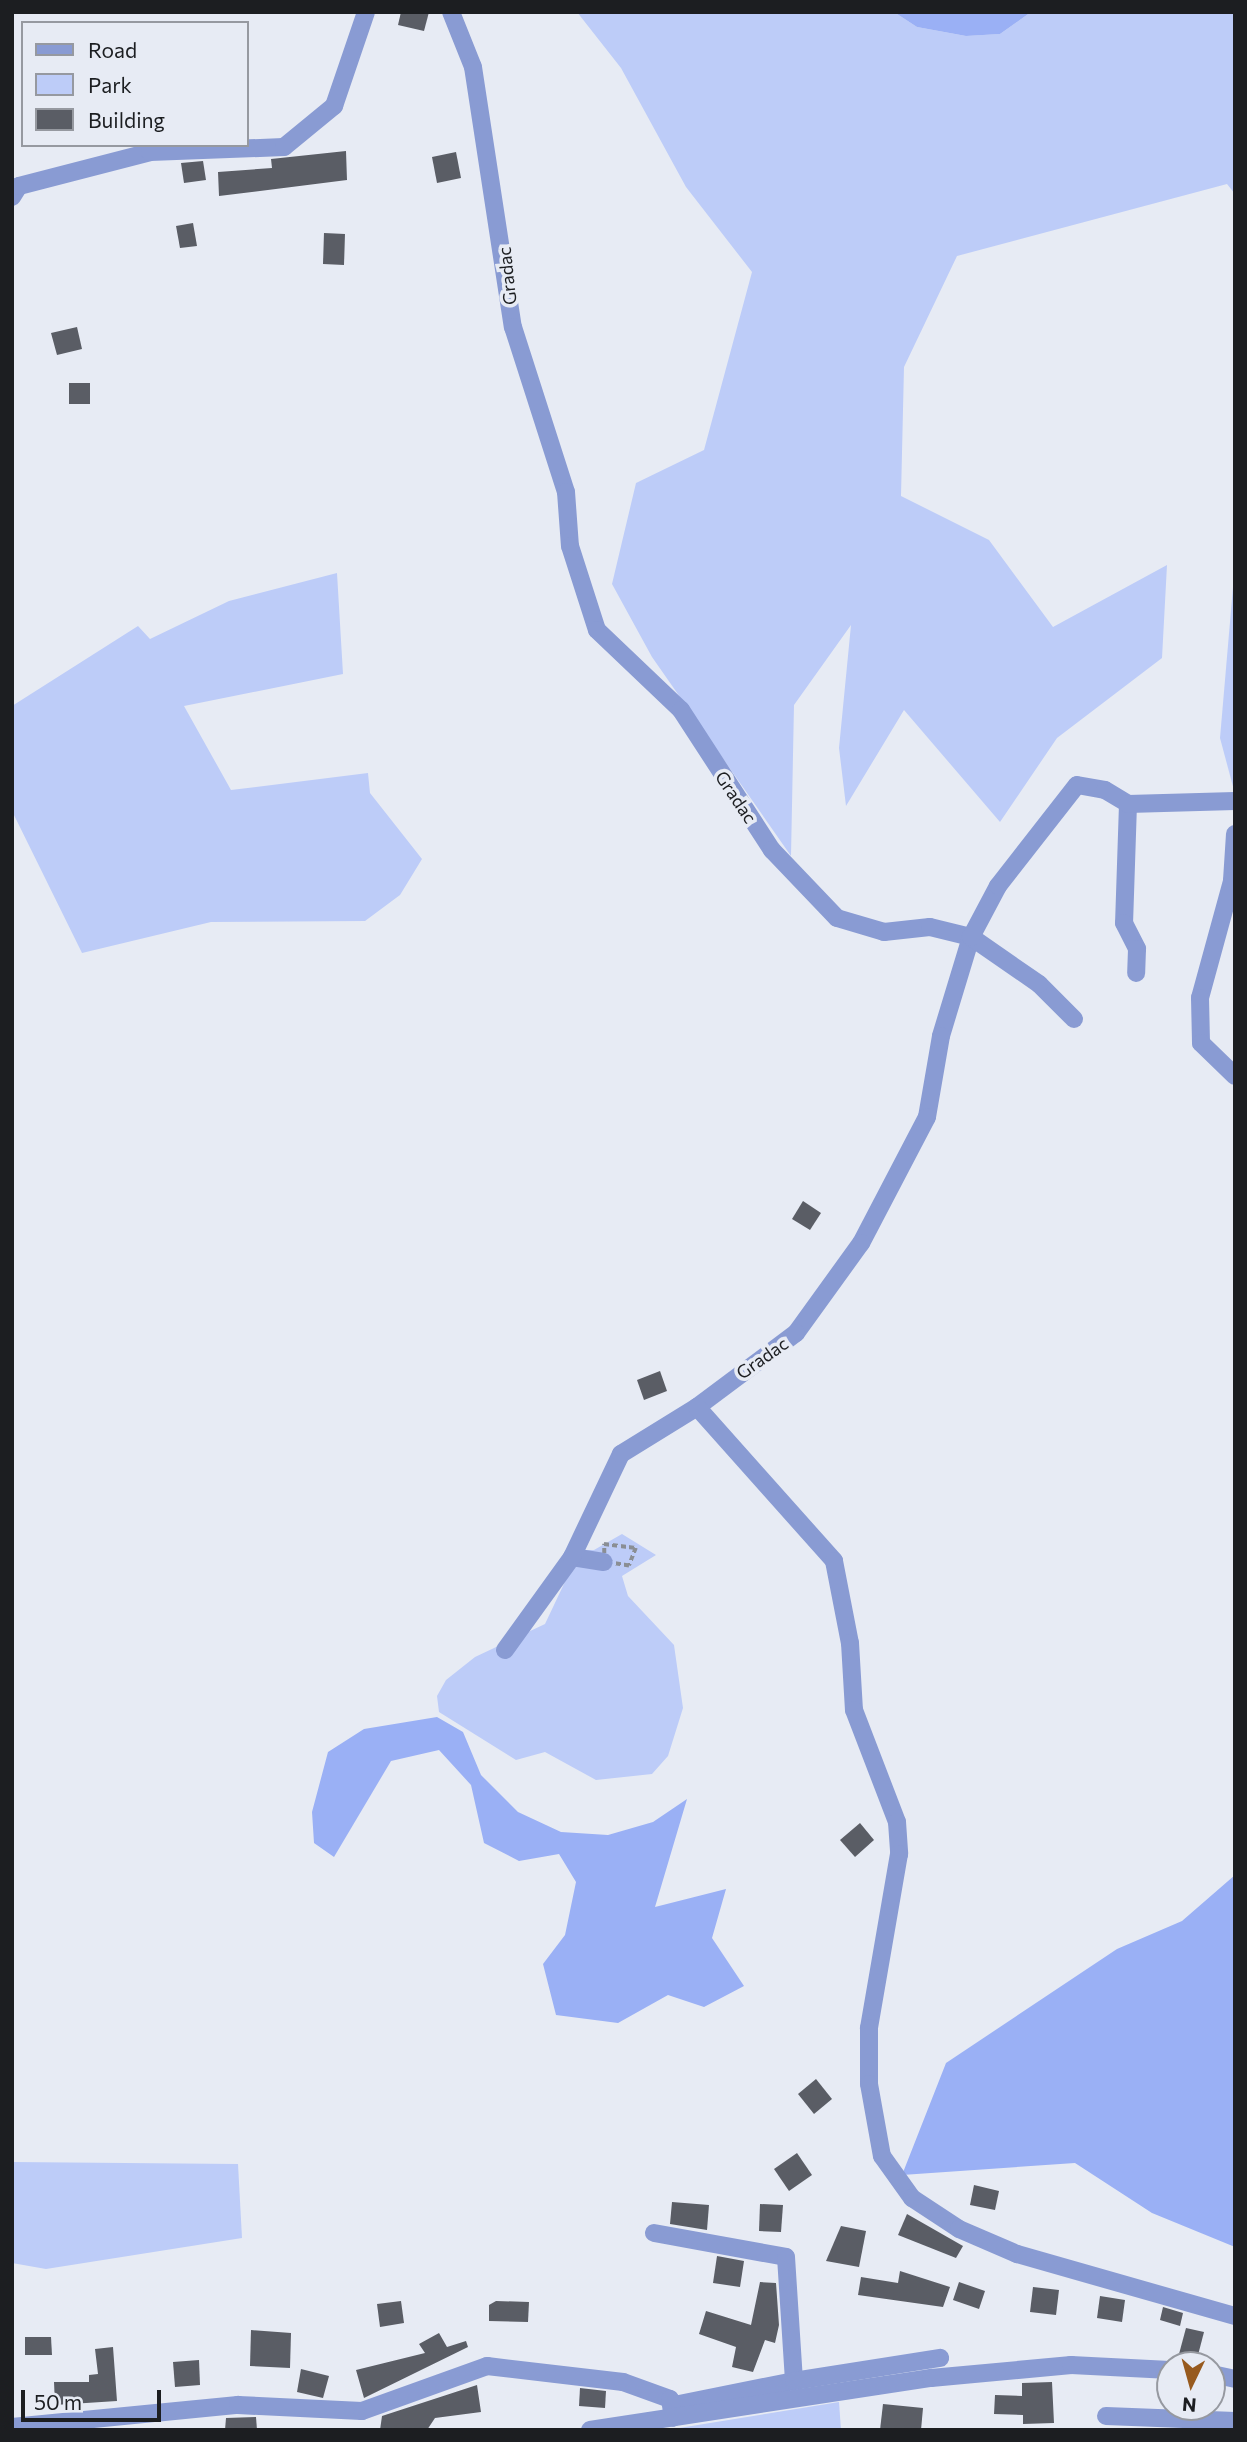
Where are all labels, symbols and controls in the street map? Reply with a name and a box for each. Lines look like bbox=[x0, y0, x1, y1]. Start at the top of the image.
legend bbox=[21, 21, 248, 147]
text: Road bbox=[88, 37, 137, 62]
text: Park bbox=[88, 72, 132, 97]
text: Building bbox=[88, 107, 165, 132]
street label: Gradac bbox=[493, 246, 521, 306]
street label: Gradac bbox=[711, 767, 761, 827]
street label: Gradac bbox=[732, 1332, 792, 1384]
north arrow bbox=[1156, 2351, 1226, 2421]
scale bar bbox=[24, 2376, 164, 2420]
text: 50 m bbox=[34, 2389, 82, 2414]
text: N bbox=[1181, 2393, 1197, 2418]

